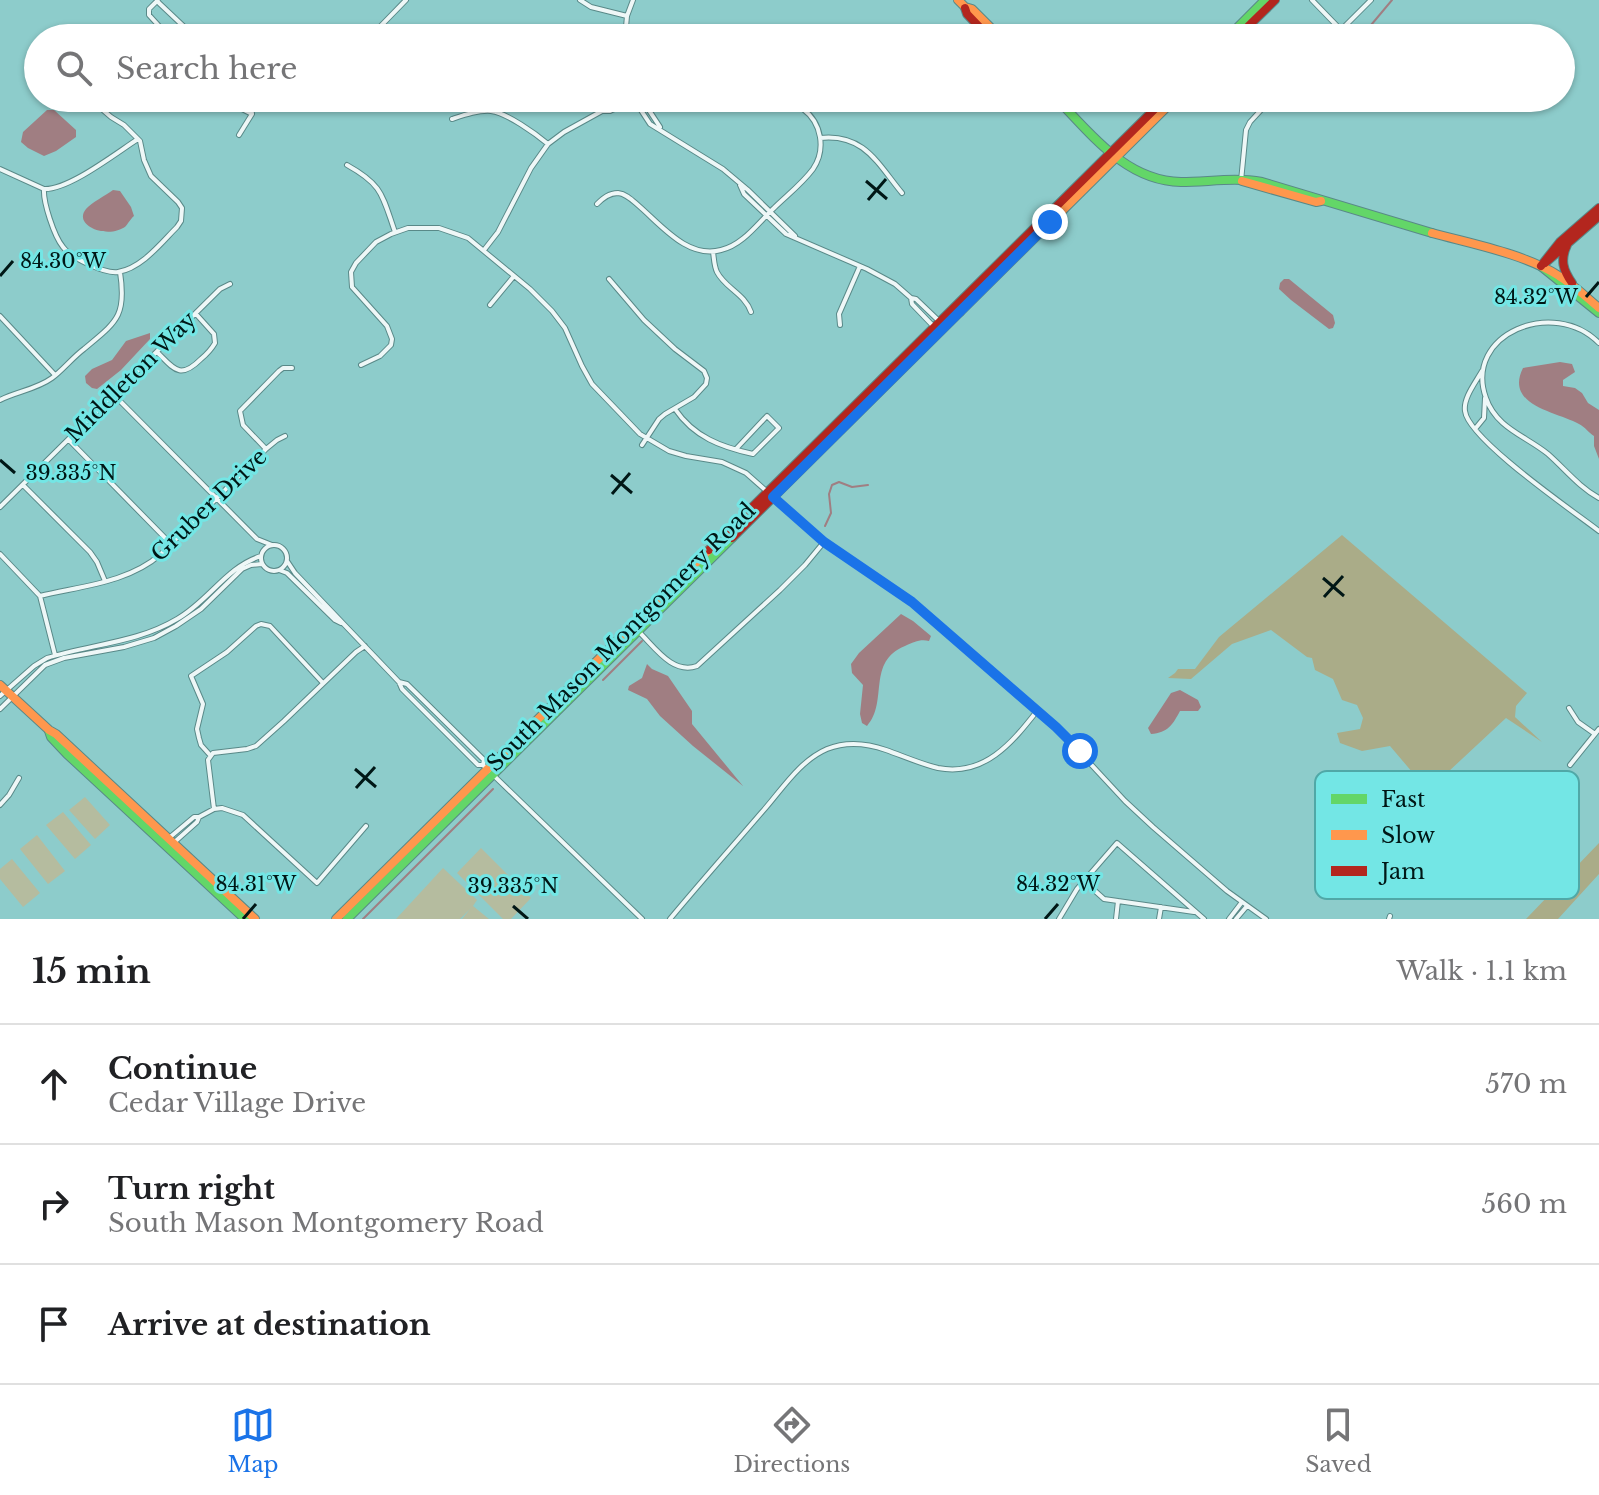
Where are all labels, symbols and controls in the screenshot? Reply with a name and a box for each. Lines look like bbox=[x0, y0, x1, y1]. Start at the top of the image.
search box bbox=[24, 24, 1575, 112]
icon: search bbox=[52, 46, 96, 90]
text: Search here bbox=[116, 50, 297, 87]
route end bbox=[1032, 204, 1068, 240]
text: 84.30°W bbox=[20, 249, 107, 273]
text: 84.32°W bbox=[1494, 285, 1579, 309]
street label: Middleton Way bbox=[60, 306, 202, 448]
street label: Gruber Drive bbox=[145, 443, 273, 567]
text: 39.335°N bbox=[26, 461, 116, 485]
street label: South Mason Montgomery Road bbox=[481, 497, 761, 777]
route start bbox=[1062, 733, 1098, 769]
legend bbox=[1315, 771, 1579, 899]
text: Fast bbox=[1381, 786, 1426, 813]
text: Slow bbox=[1381, 822, 1435, 849]
text: Jam bbox=[1378, 858, 1425, 885]
text: 84.31°W bbox=[216, 872, 297, 896]
text: 84.32°W bbox=[1016, 872, 1101, 896]
text: 39.335°N bbox=[468, 874, 558, 898]
text: 15 min bbox=[32, 950, 151, 992]
text: Walk · 1.1 km bbox=[1396, 955, 1567, 987]
text: Continue bbox=[108, 1050, 257, 1087]
icon: ahead bbox=[32, 1062, 76, 1106]
text: 570 m bbox=[1485, 1068, 1567, 1100]
text: Cedar Village Drive bbox=[108, 1087, 366, 1119]
text: Turn right bbox=[108, 1170, 275, 1207]
icon: right bbox=[32, 1182, 76, 1226]
text: 560 m bbox=[1482, 1188, 1567, 1220]
text: South Mason Montgomery Road bbox=[108, 1207, 544, 1239]
icon: arrive bbox=[32, 1302, 76, 1346]
text: Arrive at destination bbox=[108, 1306, 431, 1343]
tab: Map bbox=[227, 1403, 279, 1478]
tab: Directions bbox=[733, 1403, 850, 1478]
tab: Saved bbox=[1305, 1403, 1372, 1478]

